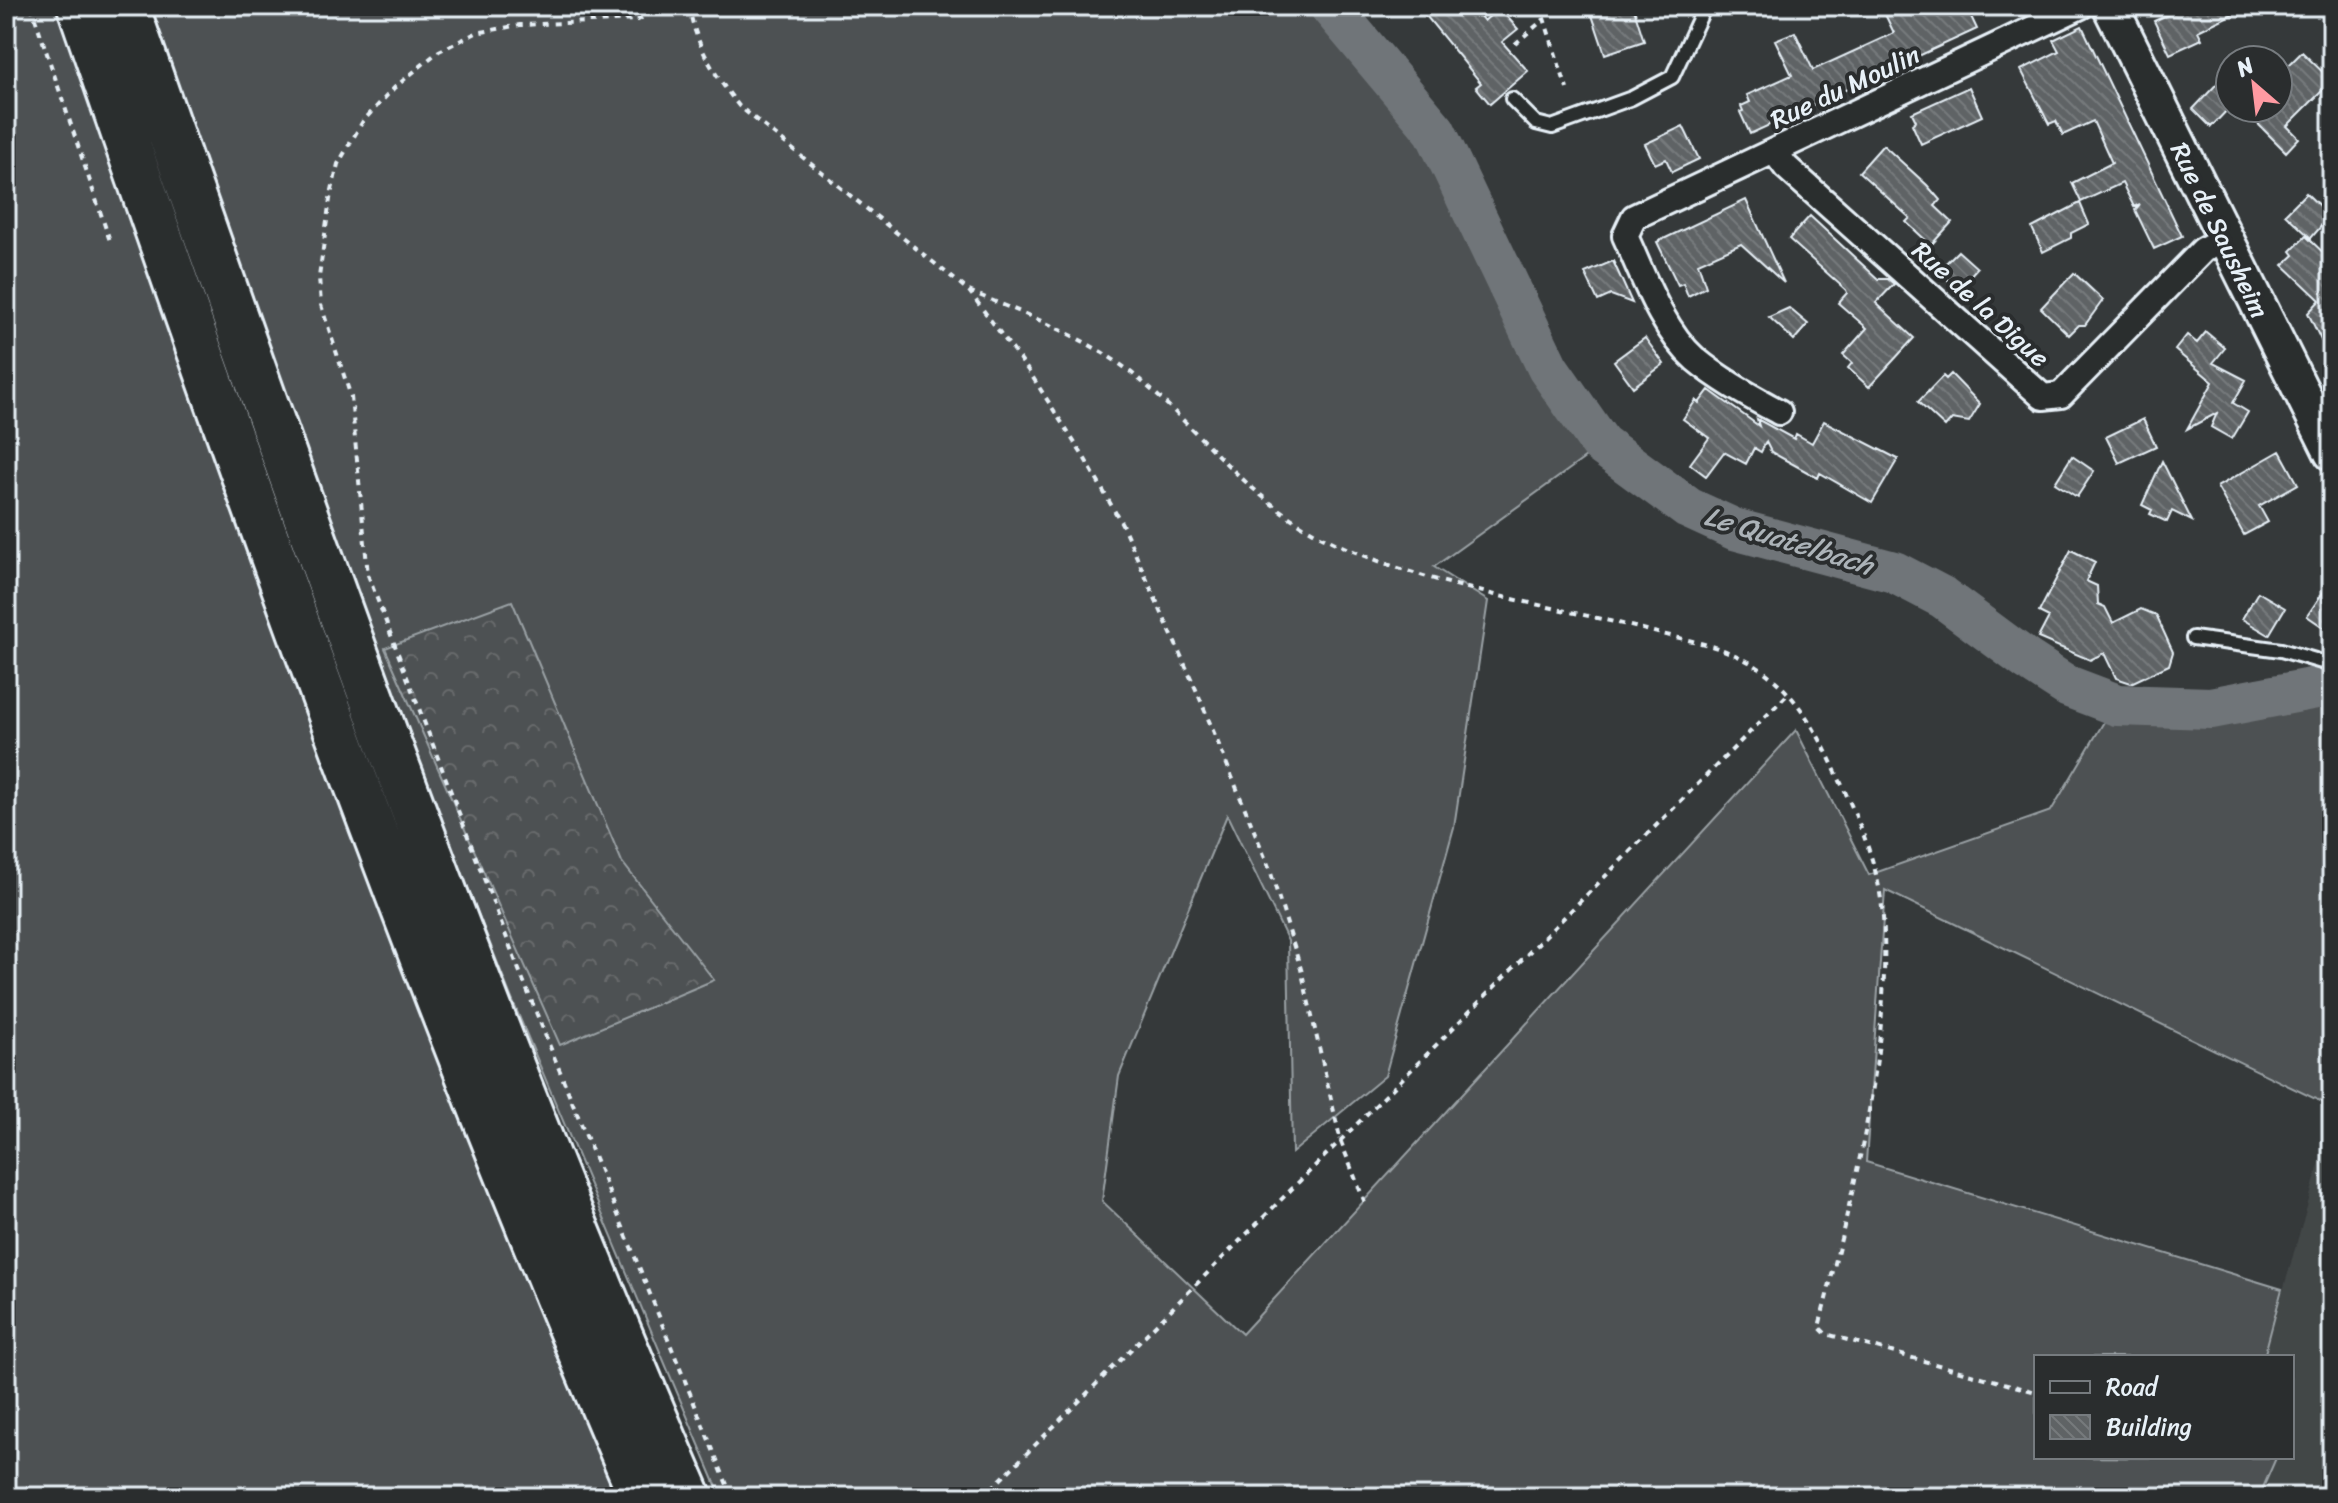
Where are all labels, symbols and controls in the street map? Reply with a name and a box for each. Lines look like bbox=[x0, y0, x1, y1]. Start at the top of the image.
street label: Rue du Moulin bbox=[1762, 32, 1928, 142]
north arrow bbox=[2214, 44, 2294, 124]
text: N bbox=[2228, 46, 2261, 88]
street label: Rue de Sausheim bbox=[2157, 134, 2283, 326]
street label: Rue de la Digue bbox=[1901, 229, 2061, 379]
water label: Le Quatelbach bbox=[1698, 492, 1881, 590]
legend bbox=[2034, 1355, 2294, 1459]
text: Road bbox=[2106, 1366, 2160, 1408]
text: Building bbox=[2106, 1406, 2192, 1448]

